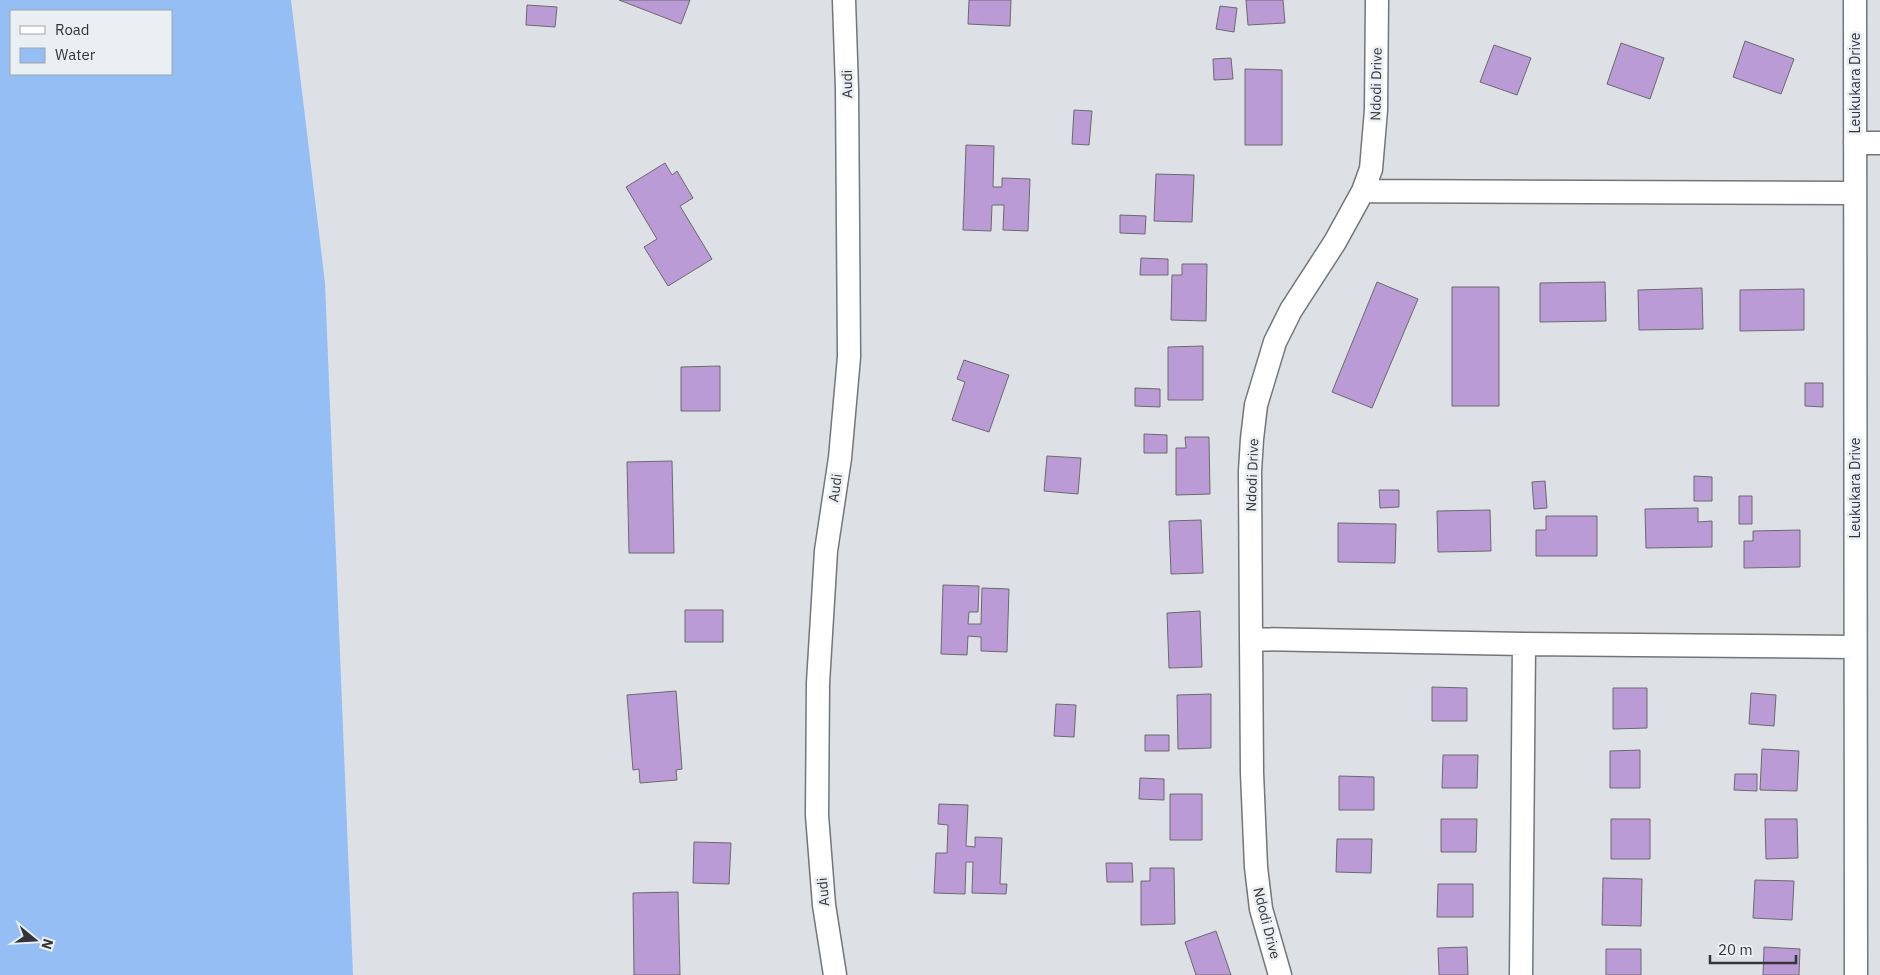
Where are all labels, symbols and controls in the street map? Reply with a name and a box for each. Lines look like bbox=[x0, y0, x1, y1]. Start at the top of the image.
legend bbox=[10, 10, 172, 75]
text: Road bbox=[55, 20, 90, 39]
street label: Leukukara Drive bbox=[1846, 32, 1864, 133]
text: Water bbox=[55, 45, 96, 64]
street label: Ndodi Drive bbox=[1366, 47, 1386, 121]
street label: Audi bbox=[838, 70, 856, 98]
street label: Leukukara Drive bbox=[1846, 437, 1864, 538]
street label: Ndodi Drive bbox=[1242, 438, 1262, 512]
street label: Audi bbox=[824, 473, 846, 503]
street label: Audi bbox=[813, 877, 833, 907]
street label: Ndodi Drive bbox=[1249, 885, 1285, 961]
north arrow bbox=[10, 915, 60, 965]
scale bar bbox=[1710, 932, 1796, 964]
text: N bbox=[37, 936, 57, 952]
text: 20 m bbox=[1718, 940, 1753, 959]

